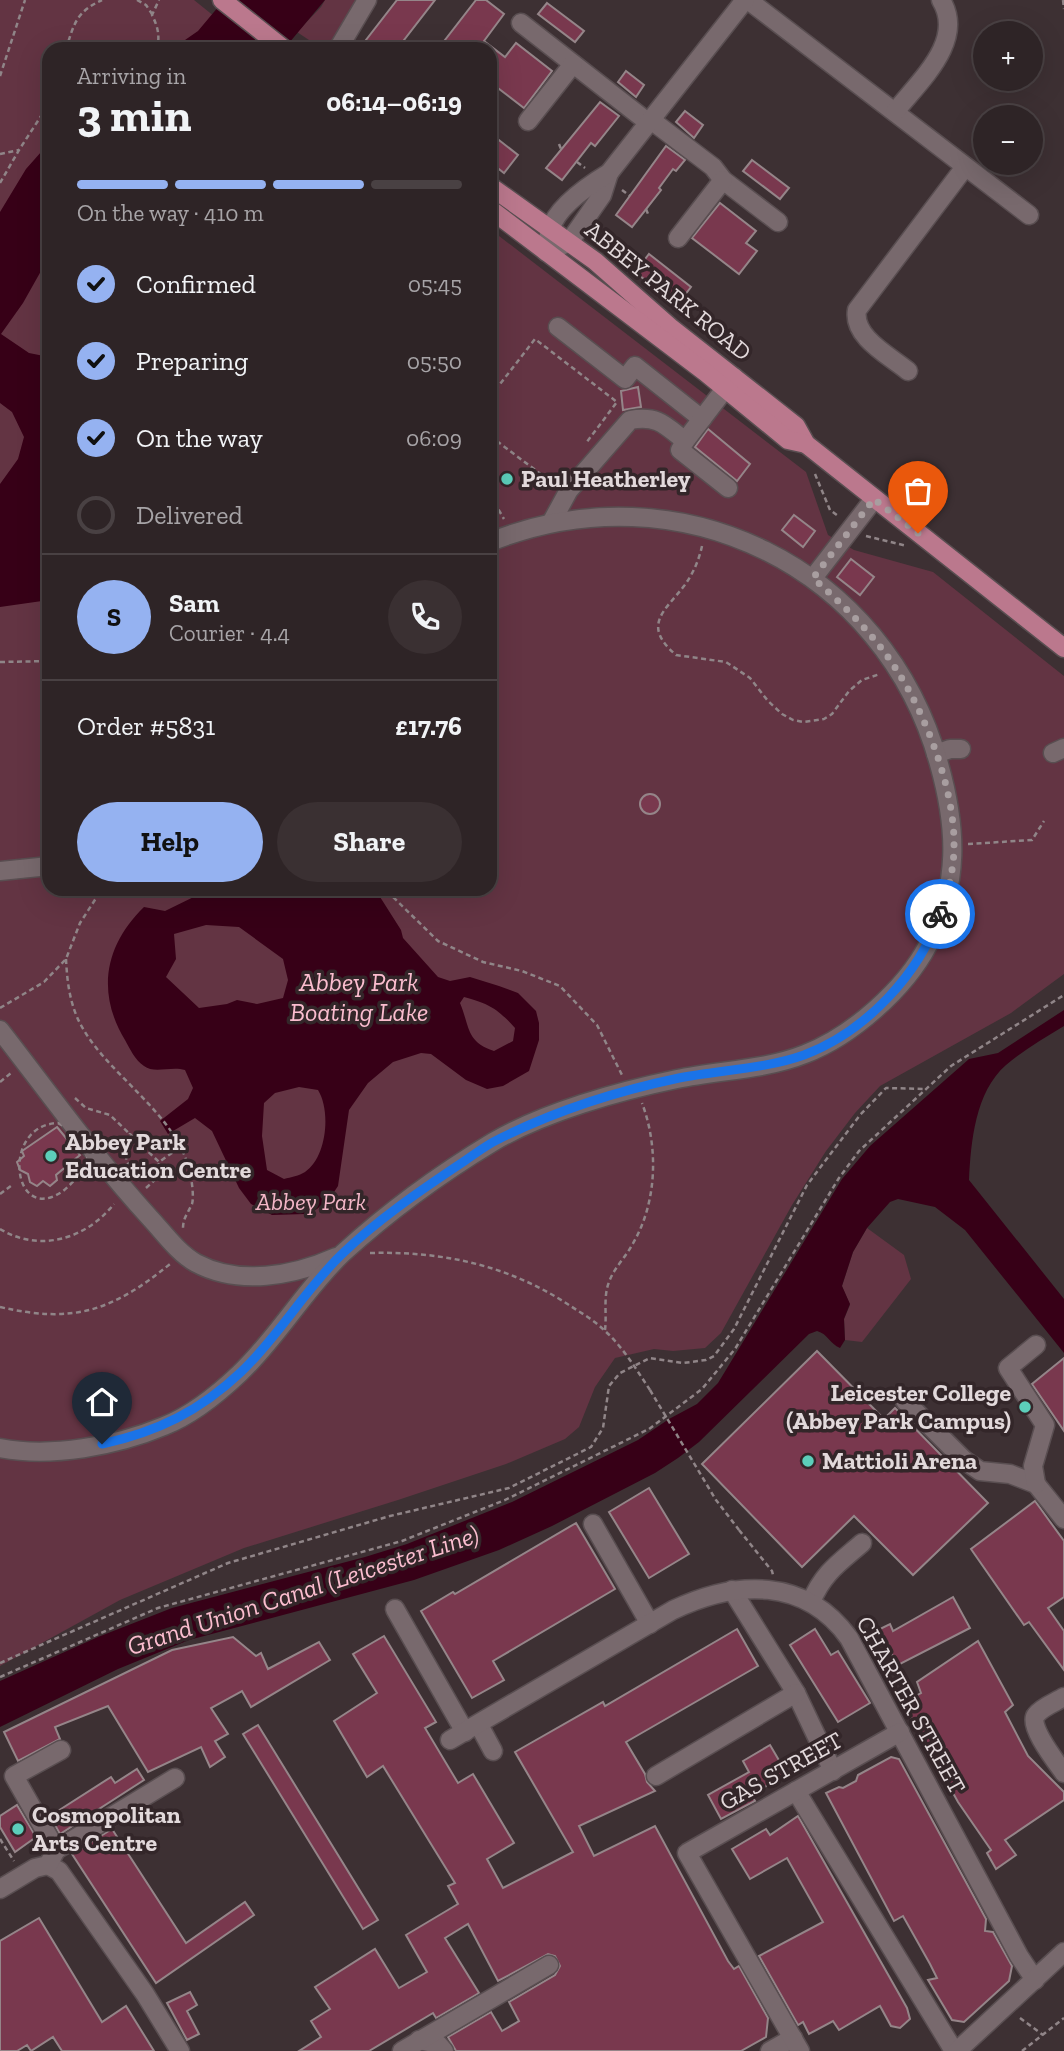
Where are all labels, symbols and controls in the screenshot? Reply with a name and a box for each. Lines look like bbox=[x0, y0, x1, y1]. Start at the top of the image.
map controls bbox=[973, 21, 1043, 175]
button: + bbox=[973, 21, 1043, 91]
text: Arriving in bbox=[77, 62, 186, 90]
text: 06:14–06:19 bbox=[326, 86, 462, 118]
text: 3 min bbox=[77, 88, 191, 143]
button: − bbox=[973, 105, 1043, 175]
text: On the way · 410 m bbox=[77, 199, 264, 227]
street label: ABBEY PARK ROAD bbox=[579, 215, 757, 367]
icon: check bbox=[77, 265, 115, 303]
text: Confirmed bbox=[136, 268, 256, 300]
text: 05:45 bbox=[408, 270, 462, 298]
icon: check bbox=[77, 342, 115, 380]
text: Preparing bbox=[136, 345, 248, 377]
text: 05:50 bbox=[407, 347, 462, 375]
icon: check bbox=[77, 419, 115, 457]
text: On the way bbox=[136, 422, 263, 454]
text: 06:09 bbox=[406, 424, 462, 452]
pin bbox=[888, 461, 948, 533]
place label: Paul Heatherley bbox=[521, 464, 691, 493]
marker: Paul Heatherley bbox=[499, 471, 515, 487]
icon: bag bbox=[899, 472, 937, 510]
text: Delivered bbox=[136, 499, 243, 531]
button: phone bbox=[388, 580, 462, 654]
text: Sam bbox=[169, 587, 219, 619]
text: S bbox=[107, 601, 121, 633]
text: Courier · 4.4 bbox=[169, 619, 290, 647]
text: Order #5831 bbox=[77, 710, 215, 742]
text: £17.76 bbox=[395, 710, 462, 742]
button: Help bbox=[77, 802, 263, 882]
button: Share bbox=[277, 802, 462, 882]
courier bbox=[905, 879, 975, 949]
icon: bike bbox=[921, 895, 959, 933]
water label: Abbey Park Boating Lake bbox=[290, 966, 428, 1028]
place label: Abbey Park Education Centre bbox=[65, 1127, 252, 1184]
marker: Abbey Park Education Centre bbox=[43, 1148, 59, 1164]
park label: Abbey Park bbox=[255, 1187, 366, 1216]
pin bbox=[72, 1372, 132, 1444]
place label: Leicester College (Abbey Park Campus) bbox=[786, 1378, 1011, 1435]
icon: home bbox=[83, 1383, 121, 1421]
marker: Leicester College (Abbey Park Campus) bbox=[1017, 1399, 1033, 1415]
place label: Mattioli Arena bbox=[822, 1446, 977, 1475]
marker: Mattioli Arena bbox=[800, 1453, 816, 1469]
water label: Grand Union Canal (Leicester Line) bbox=[123, 1518, 483, 1662]
street label: CHARTER STREET bbox=[851, 1611, 972, 1799]
street label: GAS STREET bbox=[714, 1725, 847, 1816]
place label: Cosmopolitan Arts Centre bbox=[32, 1800, 181, 1857]
marker: Cosmopolitan Arts Centre bbox=[10, 1821, 26, 1837]

